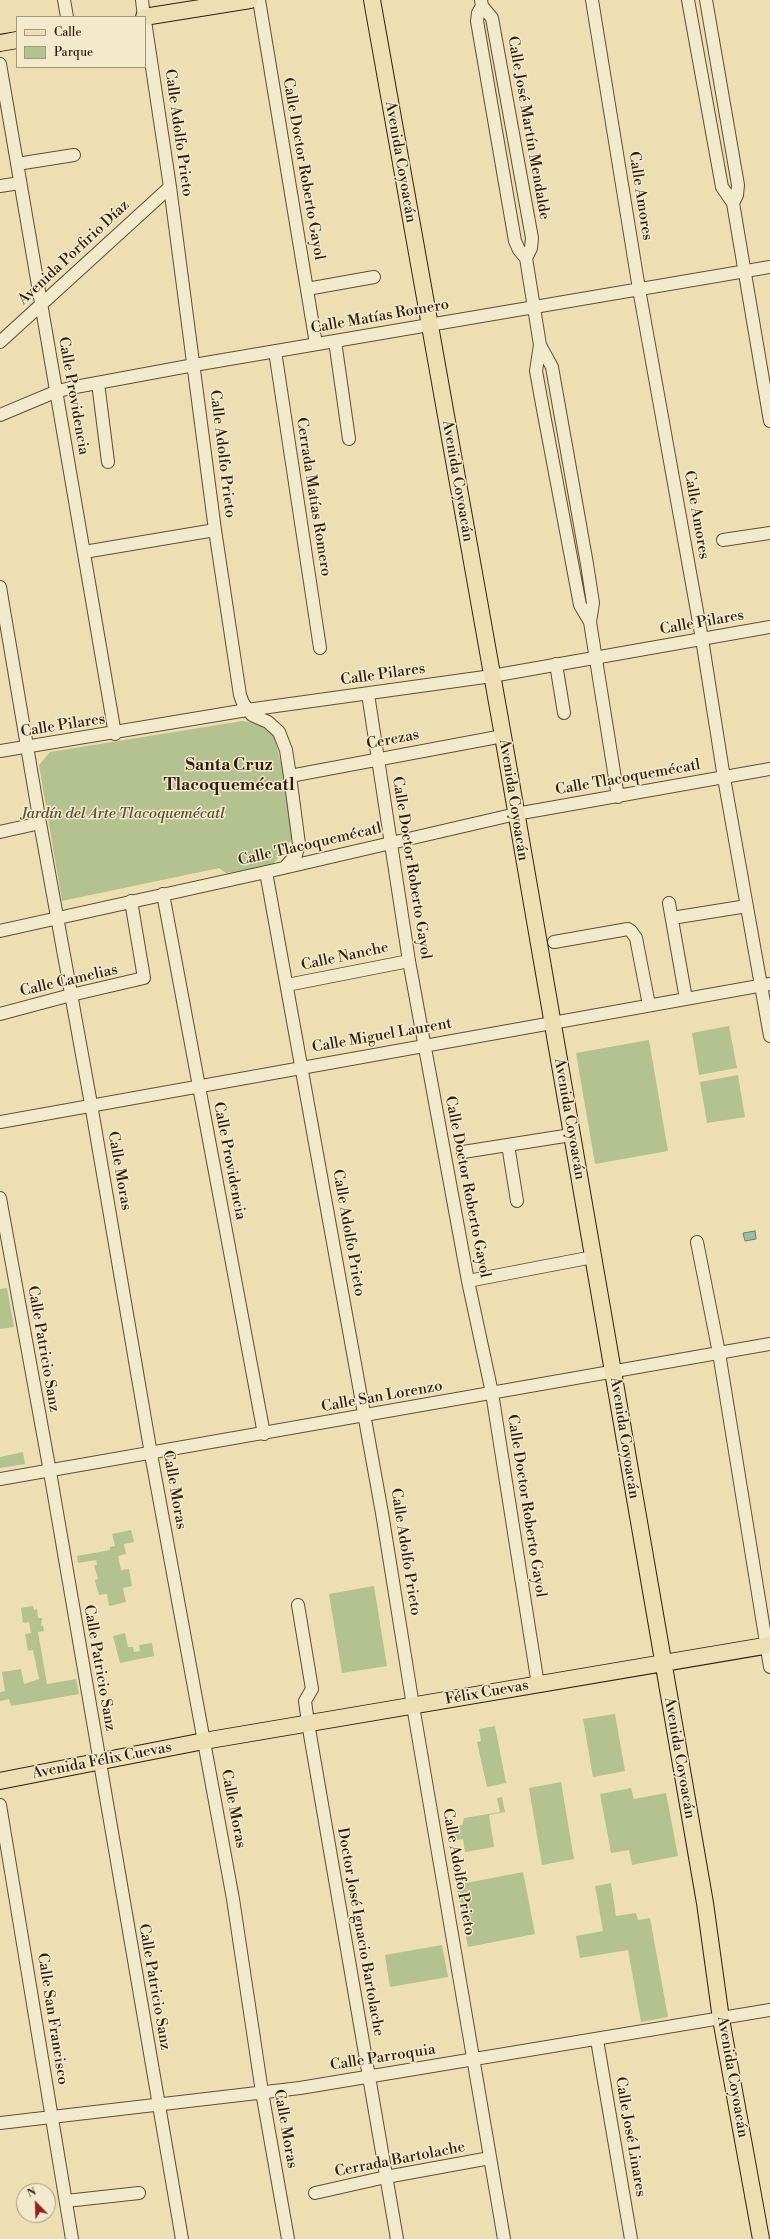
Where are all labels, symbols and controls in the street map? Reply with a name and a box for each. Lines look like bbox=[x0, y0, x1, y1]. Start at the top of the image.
legend bbox=[16, 16, 146, 68]
text: Calle bbox=[54, 25, 81, 40]
street label: Calle José Martín Mendalde bbox=[503, 35, 553, 221]
text: Parque bbox=[54, 45, 93, 60]
street label: Calle Adolfo Prieto bbox=[160, 68, 196, 198]
street label: Calle Doctor Roberto Gayol bbox=[278, 76, 328, 262]
street label: Avenida Coyoacán bbox=[380, 100, 420, 224]
street label: Calle Amores bbox=[624, 150, 656, 242]
street label: Avenida Porfirio Díaz bbox=[15, 197, 133, 309]
street label: Calle Matías Romero bbox=[310, 296, 450, 338]
street label: Calle Providencia bbox=[54, 335, 92, 457]
street label: Calle Adolfo Prieto bbox=[205, 389, 239, 519]
street label: Cerrada Matías Romero bbox=[292, 416, 334, 578]
street label: Avenida Coyoacán bbox=[437, 419, 477, 543]
street label: Calle Amores bbox=[679, 469, 713, 561]
street label: Calle Pilares bbox=[658, 607, 746, 639]
street label: Calle Pilares bbox=[340, 660, 426, 690]
street label: Calle Pilares bbox=[20, 710, 106, 742]
street label: Cerezas bbox=[365, 726, 421, 754]
street label: Avenida Coyoacán bbox=[494, 738, 532, 862]
district label: Santa Cruz Tlacoquemécatl bbox=[163, 756, 295, 796]
street label: Calle Tlacoquemécatl bbox=[554, 756, 702, 800]
street label: Calle Doctor Roberto Gayol bbox=[388, 775, 434, 961]
park label: Jardín del Arte Tlacoquemécatl bbox=[21, 805, 225, 823]
street label: Calle Tlacoquemécatl bbox=[236, 820, 384, 870]
street label: Calle Nanche bbox=[300, 939, 390, 975]
street label: Calle Camelias bbox=[18, 961, 120, 1001]
street label: Calle Miguel Laurent bbox=[311, 1015, 453, 1057]
street label: Avenida Coyoacán bbox=[549, 1057, 589, 1181]
street label: Calle Doctor Roberto Gayol bbox=[441, 1094, 493, 1280]
street label: Calle Providencia bbox=[209, 1101, 249, 1221]
street label: Calle Moras bbox=[103, 1130, 135, 1212]
street label: Calle Adolfo Prieto bbox=[328, 1168, 368, 1298]
street label: Calle Patricio Sanz bbox=[23, 1284, 63, 1414]
street label: Avenida Coyoacán bbox=[605, 1376, 643, 1500]
street label: Calle San Lorenzo bbox=[320, 1377, 444, 1417]
street label: Calle Doctor Roberto Gayol bbox=[503, 1413, 549, 1599]
street label: Calle Moras bbox=[158, 1449, 190, 1531]
street label: Calle Adolfo Prieto bbox=[386, 1487, 424, 1617]
street label: Calle Patricio Sanz bbox=[79, 1603, 119, 1733]
street label: Félix Cuevas bbox=[444, 1677, 530, 1709]
street label: Avenida Coyoacán bbox=[659, 1696, 699, 1820]
street label: Avenida Félix Cuevas bbox=[31, 1739, 173, 1783]
street label: Calle Moras bbox=[217, 1768, 249, 1850]
street label: Calle Adolfo Prieto bbox=[438, 1807, 478, 1937]
street label: Doctor José Ignacio Bartolache bbox=[333, 1826, 387, 2038]
street label: Calle Patricio Sanz bbox=[134, 1922, 174, 2052]
street label: Calle San Francisco bbox=[33, 1952, 71, 2086]
street label: Avenida Coyoacán bbox=[712, 2015, 752, 2139]
street label: Calle Parroquia bbox=[329, 2041, 437, 2075]
street label: Calle José Linares bbox=[611, 2076, 649, 2198]
street label: Calle Moras bbox=[269, 2088, 301, 2170]
street label: Cerrada Bartolache bbox=[333, 2139, 467, 2181]
north arrow bbox=[16, 2183, 56, 2223]
text: N bbox=[25, 2185, 38, 2201]

